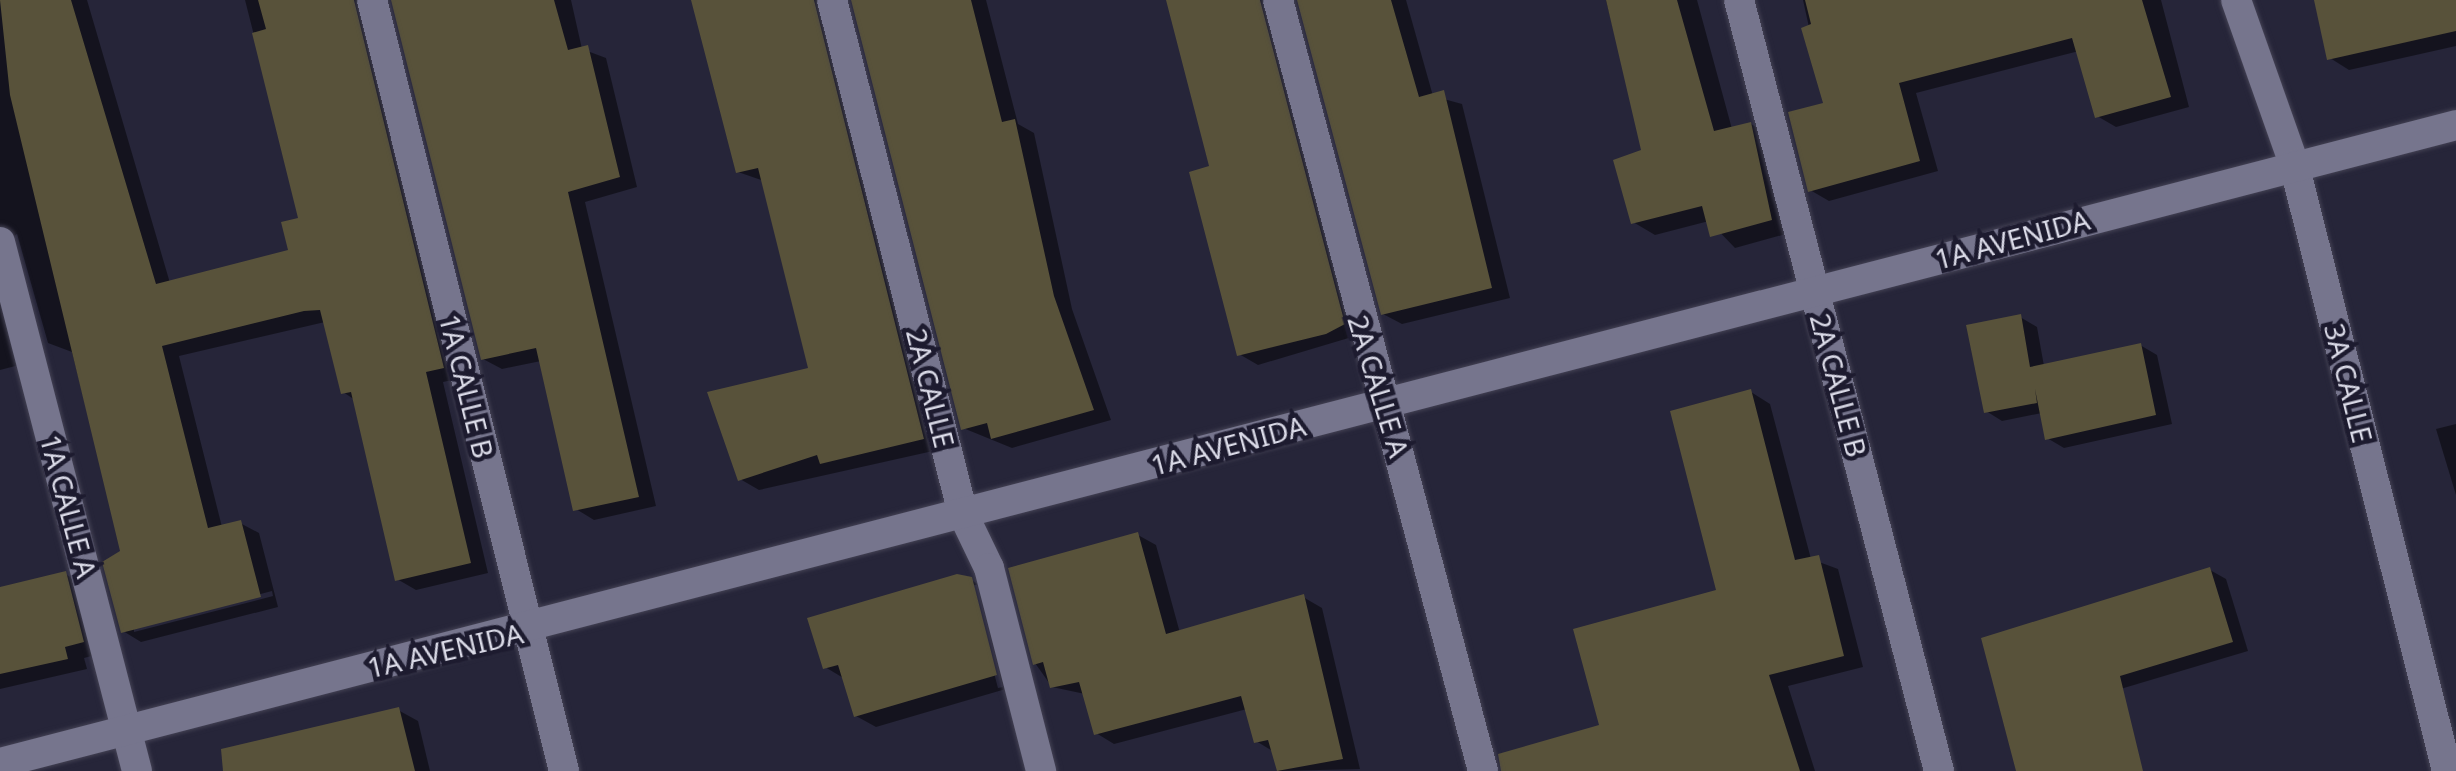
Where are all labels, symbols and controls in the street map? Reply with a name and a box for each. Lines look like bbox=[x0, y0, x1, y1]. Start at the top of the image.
street label: 1A AVENIDA bbox=[1931, 202, 2093, 276]
street label: 2A CALLE B bbox=[1804, 310, 1874, 460]
street label: 1A CALLE B bbox=[433, 311, 501, 461]
street label: 2A CALLE A bbox=[1341, 311, 1417, 461]
street label: 3A CALLE bbox=[2318, 320, 2380, 446]
street label: 2A CALLE bbox=[900, 325, 962, 451]
street label: 1A AVENIDA bbox=[1147, 408, 1309, 482]
street label: 1A CALLE A bbox=[34, 431, 104, 581]
street label: 1A AVENIDA bbox=[364, 616, 526, 684]

